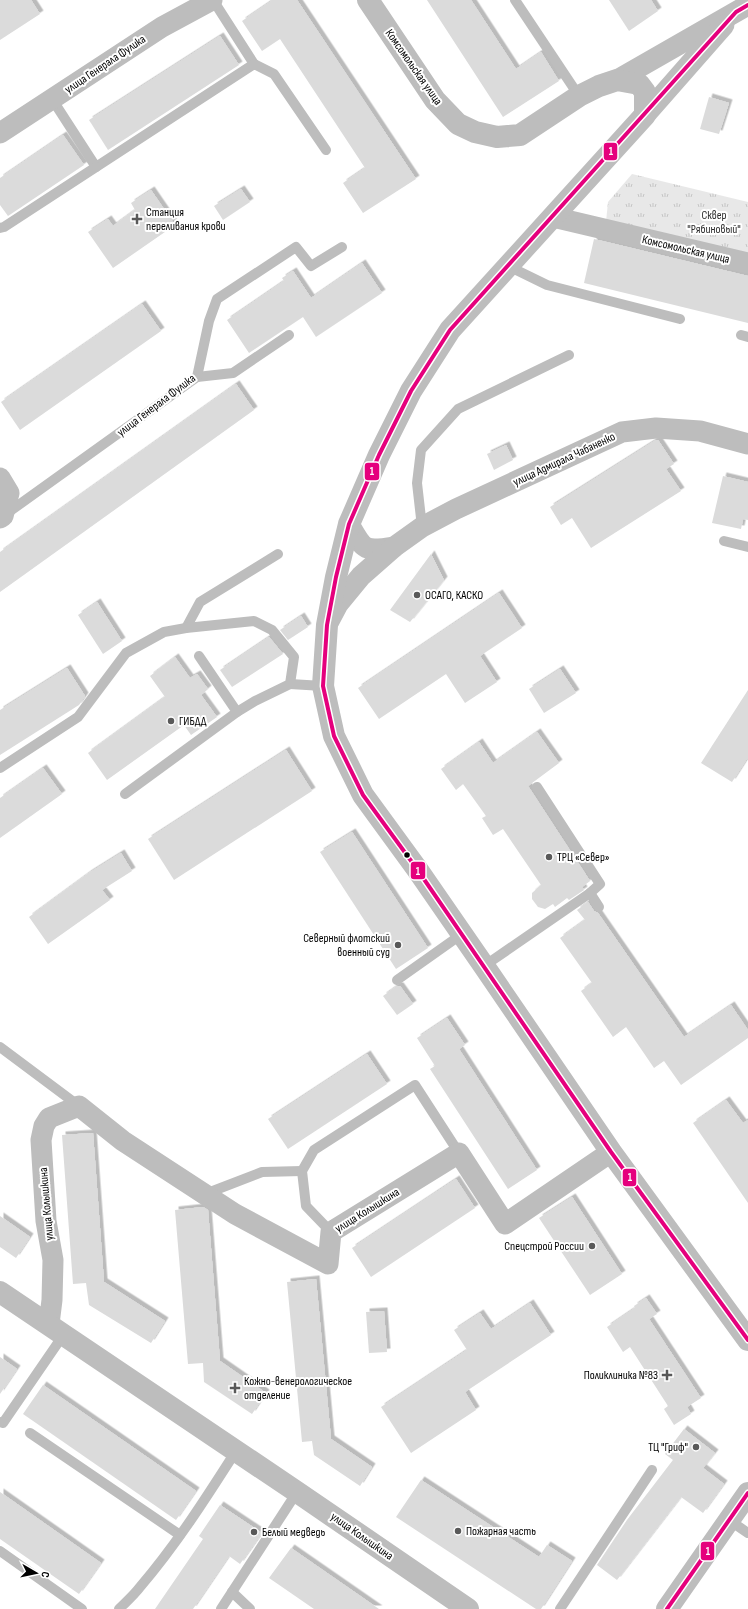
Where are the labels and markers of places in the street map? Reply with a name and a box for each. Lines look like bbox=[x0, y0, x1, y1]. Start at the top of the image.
place label: Станция переливания крови bbox=[146, 205, 226, 234]
marker: Станция переливания крови bbox=[131, 213, 143, 225]
place label: ОСАГО, КАСКО bbox=[425, 588, 483, 603]
marker: ОСАГО, КАСКО bbox=[412, 590, 422, 600]
place label: ГИБДД bbox=[179, 714, 207, 729]
marker: ГИБДД bbox=[166, 716, 176, 726]
unlabelled marker bbox=[402, 850, 412, 860]
place label: ТРЦ «Север» bbox=[557, 850, 610, 865]
marker: ТРЦ «Север» bbox=[544, 852, 554, 862]
place label: Северный флотский военный суд bbox=[303, 931, 390, 960]
marker: Северный флотский военный суд bbox=[393, 940, 403, 950]
place label: Спецстрой России bbox=[504, 1239, 584, 1254]
marker: Спецстрой России bbox=[587, 1241, 597, 1251]
place label: Поликлиника №83 bbox=[584, 1368, 658, 1383]
marker: Поликлиника №83 bbox=[661, 1369, 673, 1381]
place label: Кожно-венерологическое отделение bbox=[244, 1374, 352, 1403]
marker: Кожно-венерологическое отделение bbox=[229, 1382, 241, 1394]
place label: ТЦ "Гриф" bbox=[648, 1440, 688, 1455]
marker: ТЦ "Гриф" bbox=[691, 1442, 701, 1452]
place label: Пожарная часть bbox=[466, 1524, 536, 1539]
place label: Белый медведь bbox=[262, 1525, 325, 1540]
marker: Пожарная часть bbox=[453, 1526, 463, 1536]
marker: Белый медведь bbox=[249, 1527, 259, 1537]

